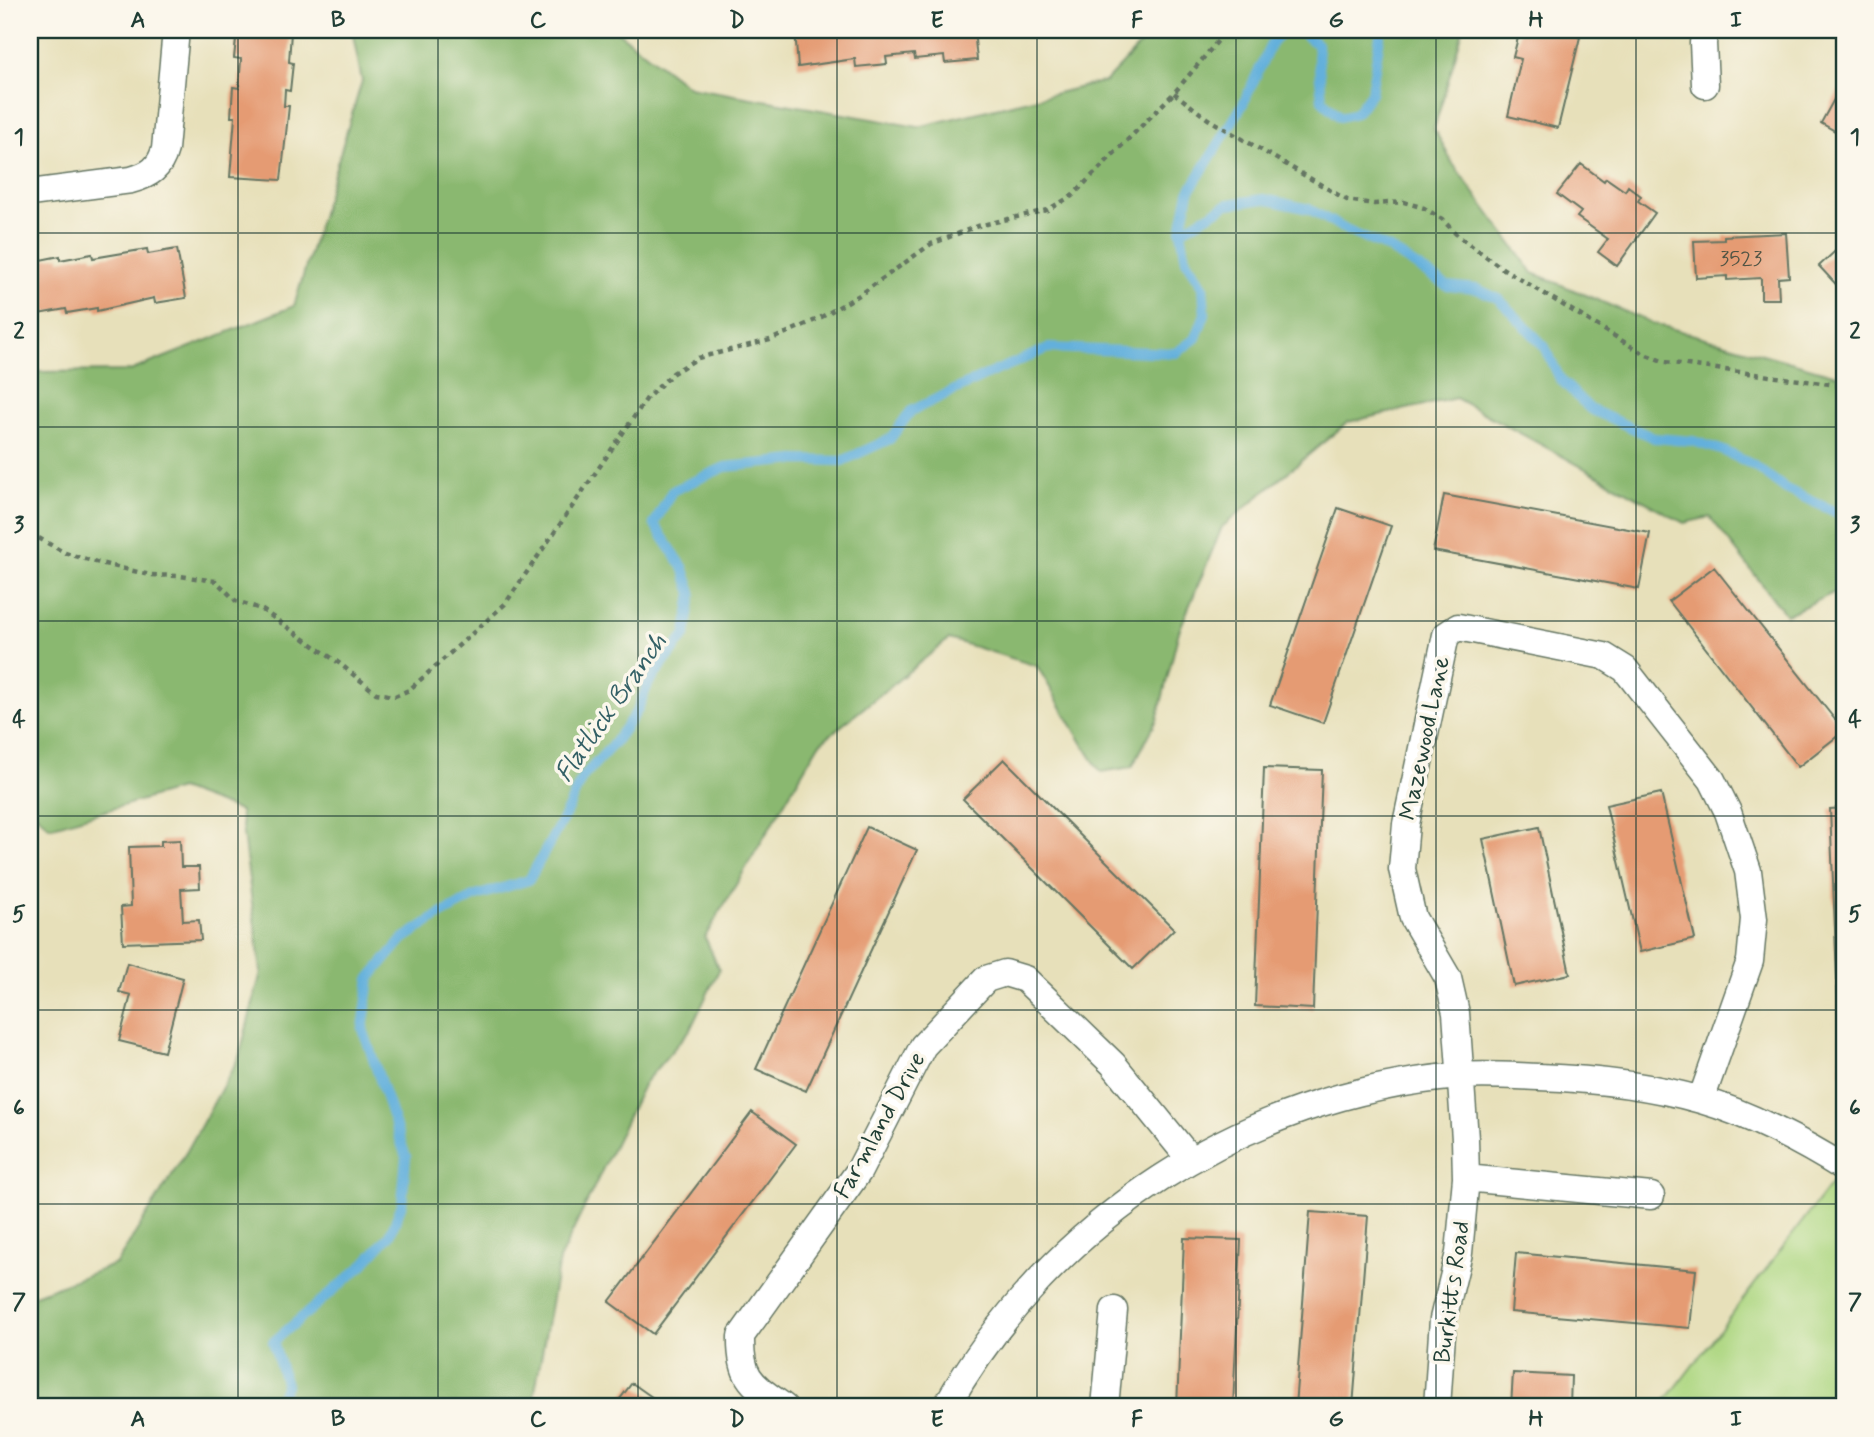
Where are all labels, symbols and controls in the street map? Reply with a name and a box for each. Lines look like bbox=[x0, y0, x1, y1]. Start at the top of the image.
text: A bbox=[130, 6, 146, 36]
text: B bbox=[331, 6, 346, 36]
text: C bbox=[530, 6, 547, 36]
text: D bbox=[729, 6, 745, 36]
text: E bbox=[930, 6, 944, 36]
text: F bbox=[1131, 6, 1143, 36]
text: G bbox=[1328, 6, 1344, 36]
text: H bbox=[1528, 6, 1544, 36]
text: I bbox=[1730, 6, 1742, 36]
text: 1 bbox=[14, 123, 24, 153]
text: 1 bbox=[1850, 123, 1860, 153]
house number: 3523 bbox=[1720, 245, 1763, 273]
text: 2 bbox=[13, 317, 25, 347]
text: 2 bbox=[1849, 317, 1861, 347]
text: 3 bbox=[14, 511, 25, 541]
text: 3 bbox=[1850, 511, 1861, 541]
water label: Flatlick Branch bbox=[548, 627, 675, 789]
street label: Mazewood Lane bbox=[1393, 654, 1458, 823]
text: 4 bbox=[12, 705, 26, 735]
text: 4 bbox=[1848, 705, 1862, 735]
text: 5 bbox=[12, 900, 26, 930]
text: 5 bbox=[1848, 900, 1862, 930]
street label: Farmland Drive bbox=[827, 1047, 933, 1204]
text: 6 bbox=[13, 1094, 25, 1124]
text: 6 bbox=[1849, 1094, 1861, 1124]
street label: Burkitts Road bbox=[1427, 1219, 1478, 1365]
text: 7 bbox=[12, 1288, 26, 1318]
text: 7 bbox=[1848, 1288, 1862, 1318]
text: A bbox=[130, 1405, 146, 1435]
text: B bbox=[331, 1405, 346, 1435]
text: C bbox=[530, 1405, 547, 1435]
text: D bbox=[729, 1405, 745, 1435]
text: E bbox=[930, 1405, 944, 1435]
text: F bbox=[1131, 1405, 1143, 1435]
text: G bbox=[1328, 1405, 1344, 1435]
text: H bbox=[1528, 1405, 1544, 1435]
text: I bbox=[1730, 1405, 1742, 1435]

